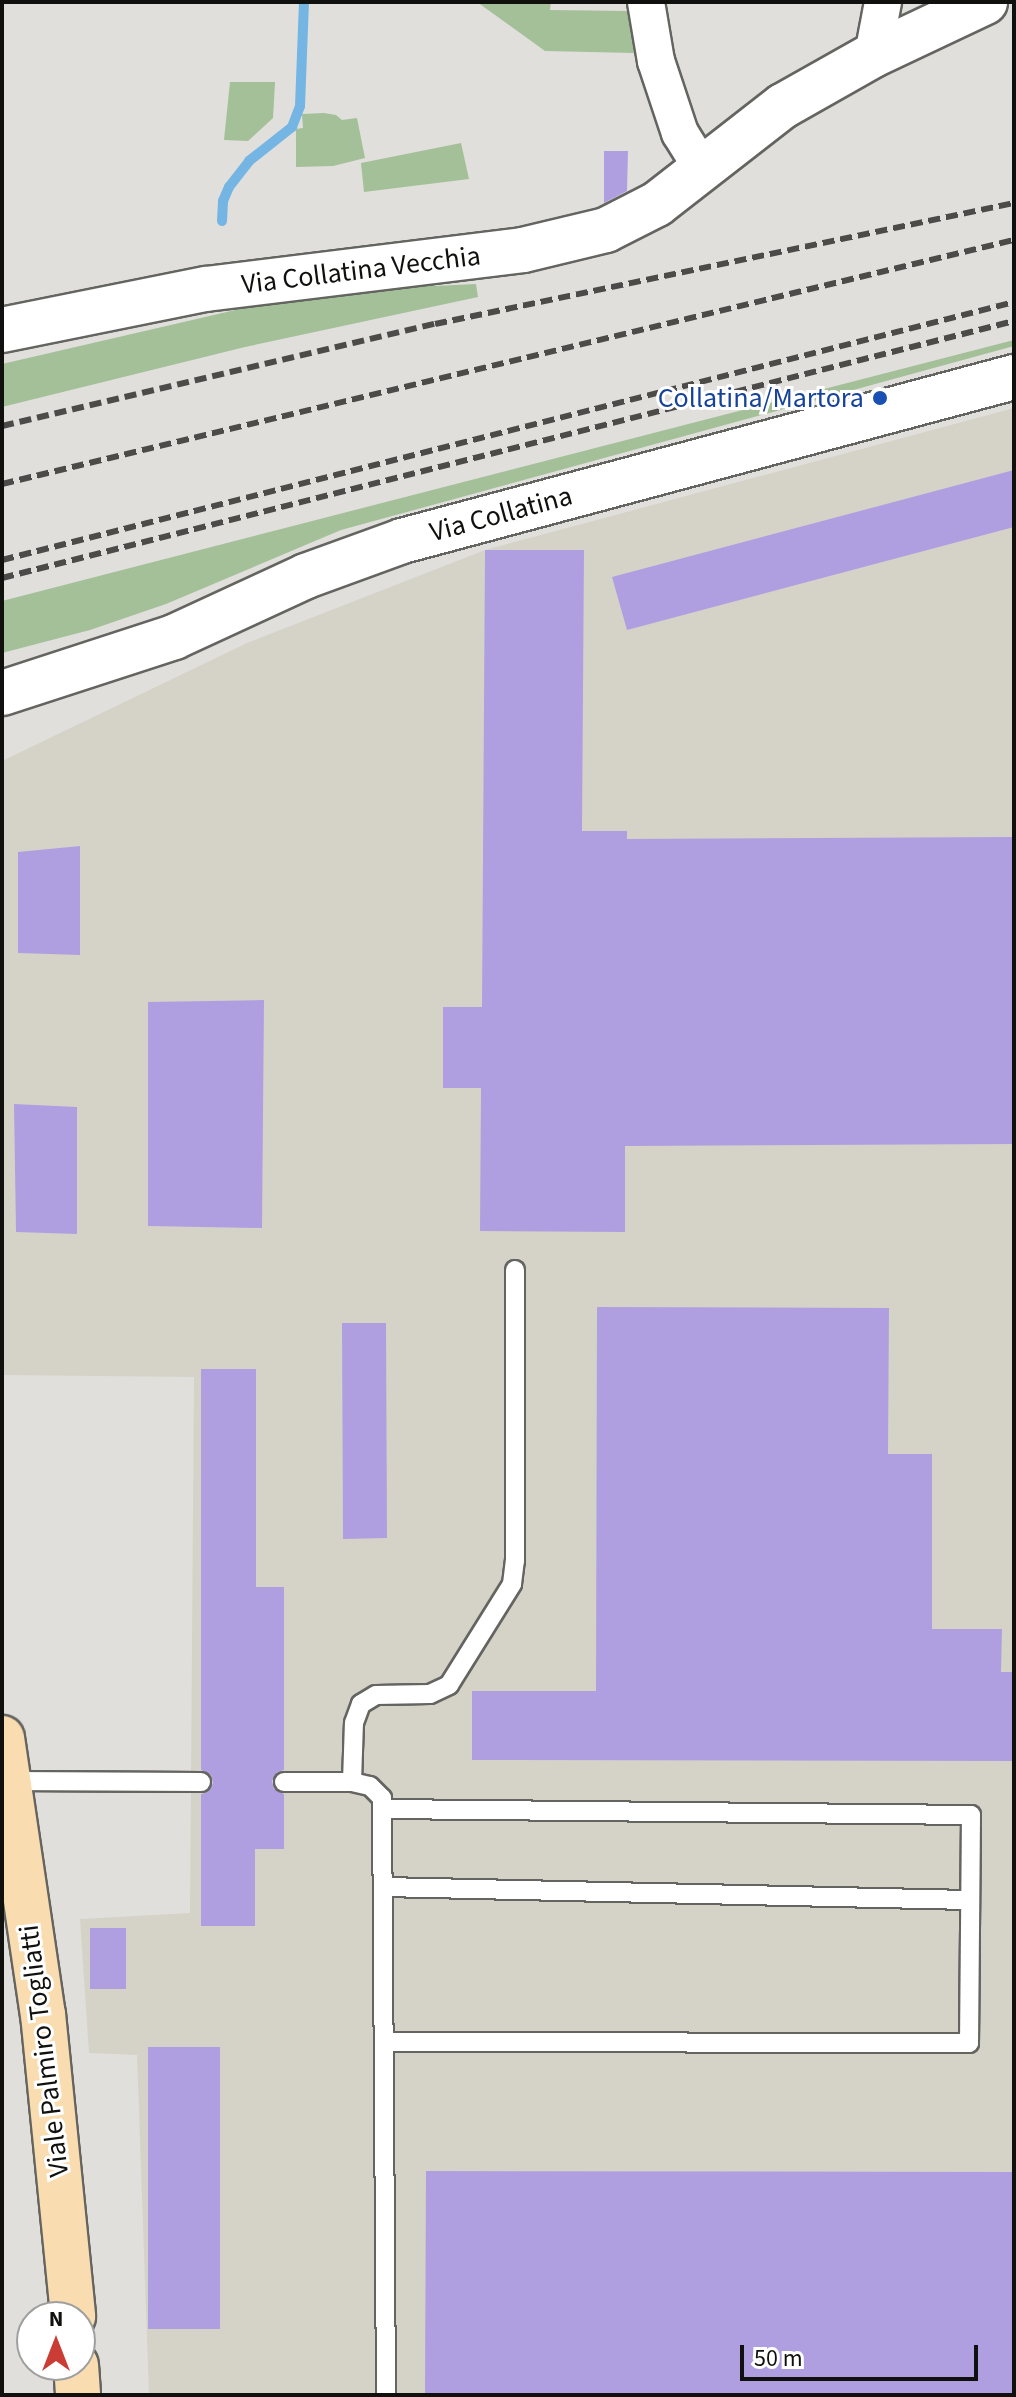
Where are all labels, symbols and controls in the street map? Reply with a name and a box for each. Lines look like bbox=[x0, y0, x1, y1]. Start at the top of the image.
street label: Via Collatina Vecchia bbox=[240, 239, 482, 301]
place label: Collatina/Martora bbox=[658, 381, 864, 415]
marker: Collatina/Martora bbox=[871, 389, 889, 407]
street label: Via Collatina bbox=[426, 479, 576, 549]
street label: Viale Palmiro Togliatti bbox=[12, 1923, 76, 2179]
north arrow bbox=[16, 2301, 96, 2381]
text: N bbox=[49, 2303, 63, 2335]
scale bar bbox=[744, 2329, 982, 2379]
text: 50 m bbox=[754, 2341, 803, 2376]

